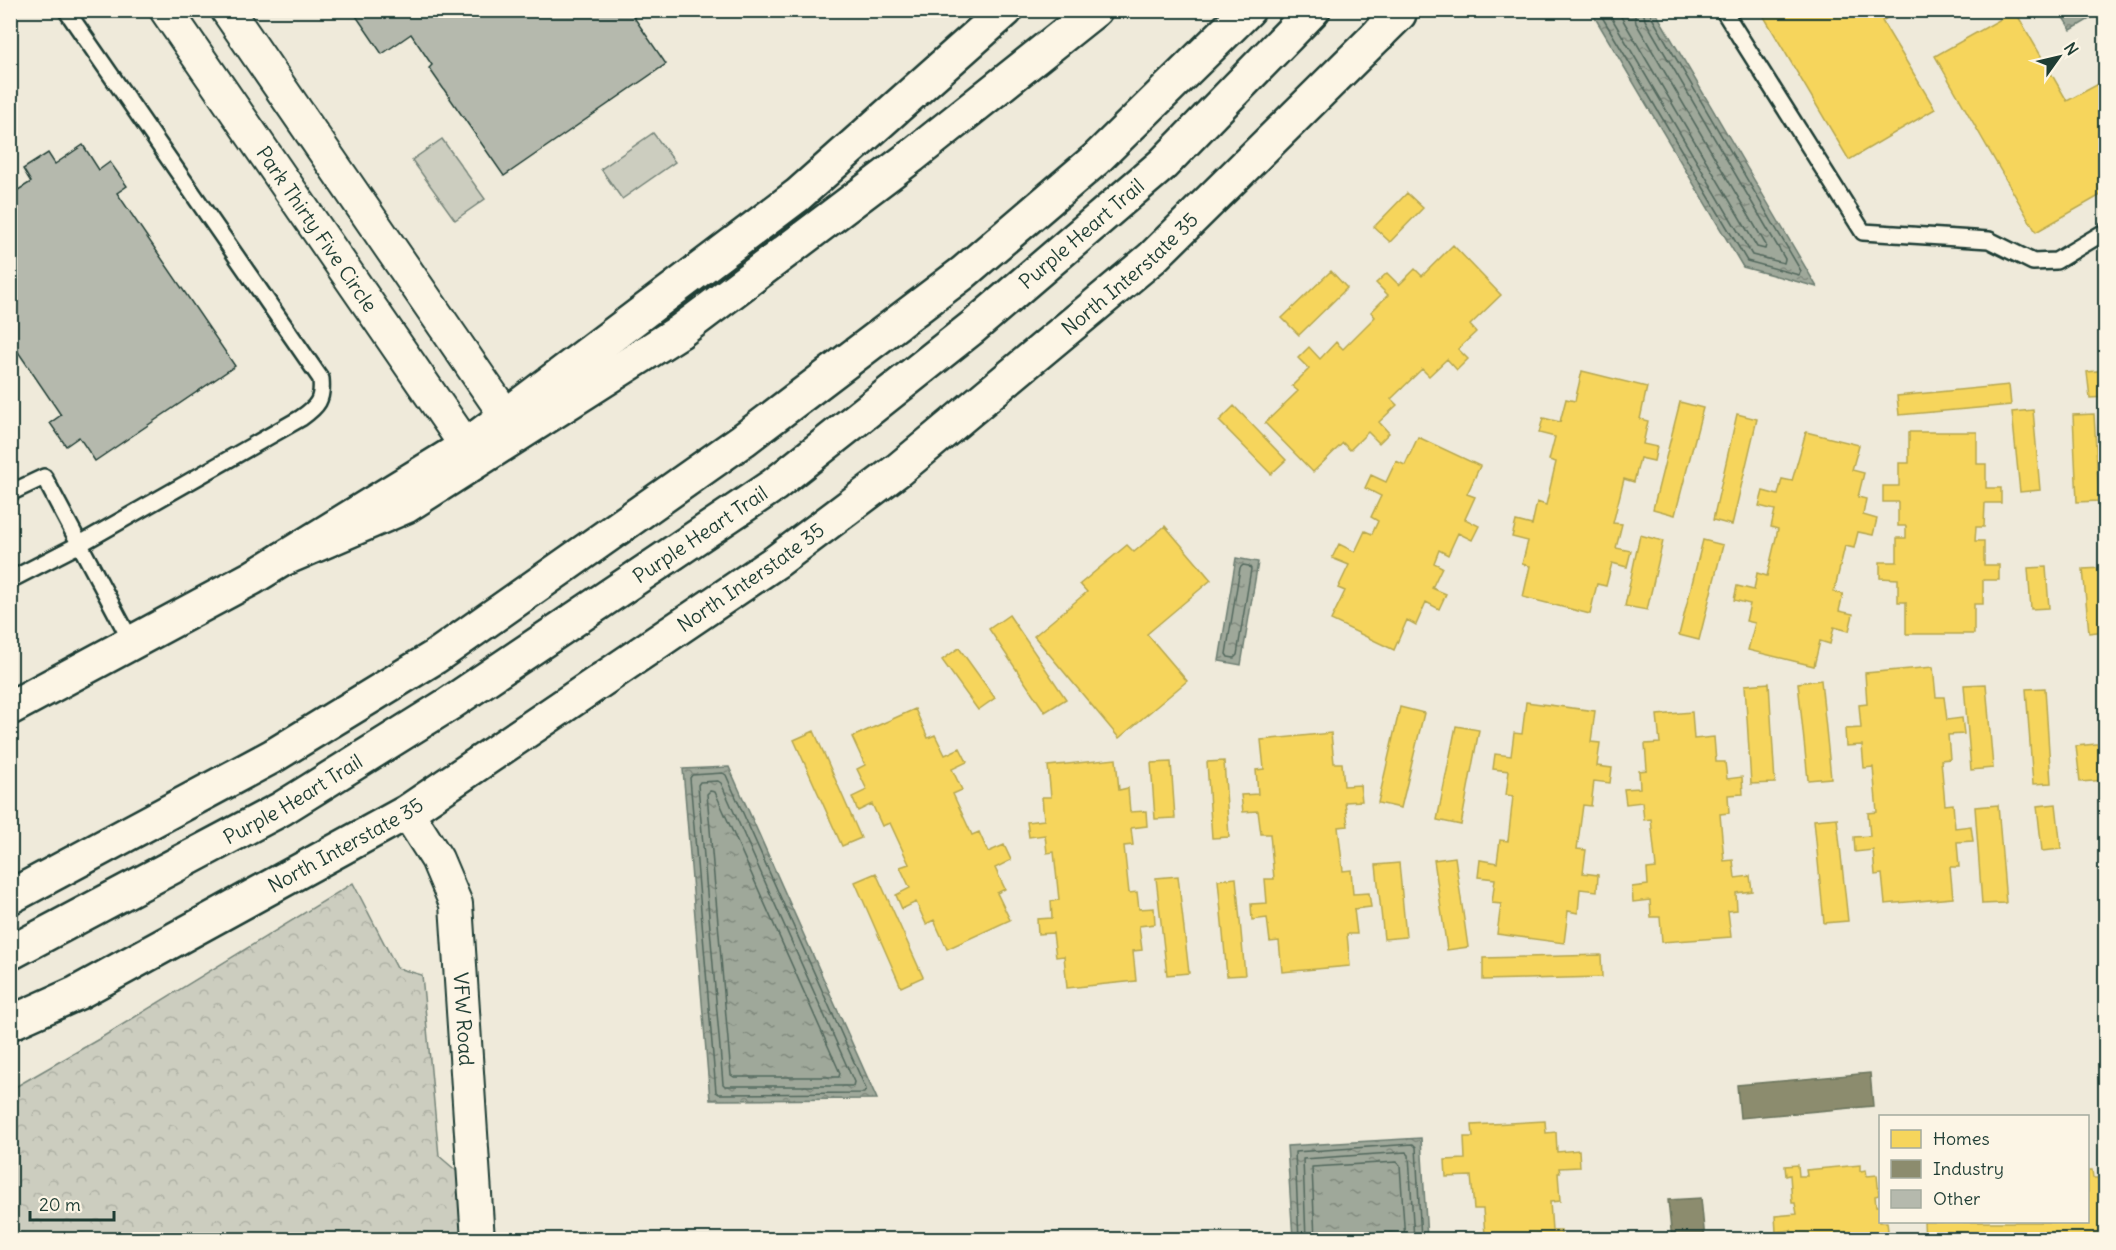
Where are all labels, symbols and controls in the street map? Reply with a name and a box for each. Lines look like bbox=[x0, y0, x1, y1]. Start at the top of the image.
north arrow bbox=[2029, 27, 2089, 87]
text: N bbox=[2060, 38, 2083, 59]
street label: Park Thirty Five Circle bbox=[251, 141, 383, 317]
street label: Purple Heart Trail bbox=[1014, 173, 1149, 294]
street label: North Interstate 35 bbox=[1056, 207, 1203, 340]
street label: Purple Heart Trail bbox=[628, 480, 772, 588]
street label: North Interstate 35 bbox=[672, 517, 829, 637]
street label: Purple Heart Trail bbox=[219, 748, 367, 849]
street label: North Interstate 35 bbox=[263, 792, 428, 898]
street label: VFW Road bbox=[449, 972, 480, 1067]
legend bbox=[1879, 1115, 2089, 1223]
text: Homes bbox=[1933, 1127, 1990, 1150]
text: Industry bbox=[1933, 1157, 2004, 1180]
scale bar bbox=[30, 1184, 114, 1222]
text: Other bbox=[1933, 1187, 1981, 1210]
text: 20 m bbox=[39, 1193, 81, 1216]

